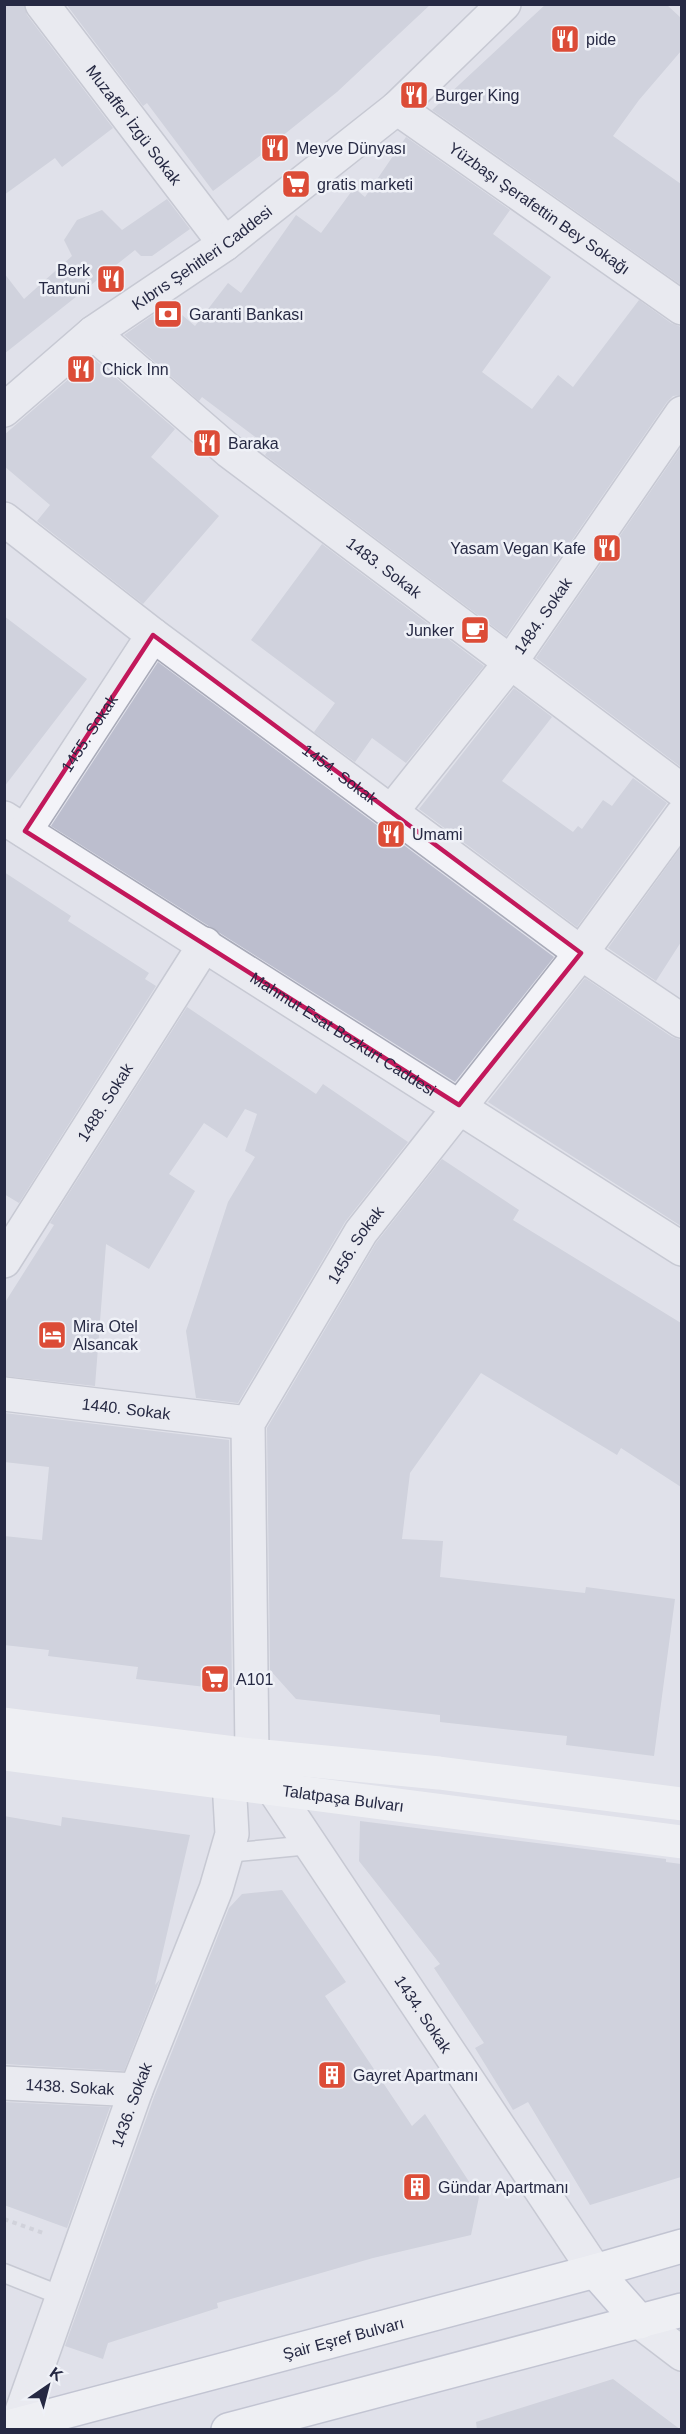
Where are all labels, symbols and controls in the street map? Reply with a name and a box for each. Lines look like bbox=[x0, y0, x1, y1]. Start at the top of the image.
restaurant icon: pide bbox=[549, 23, 581, 55]
place label: pide bbox=[586, 31, 616, 48]
street label: Muzaffer İzgü Sokak bbox=[83, 62, 185, 189]
restaurant icon: Burger King bbox=[398, 79, 430, 111]
place label: Burger King bbox=[435, 87, 520, 104]
restaurant icon: Meyve Dünyası bbox=[259, 132, 291, 164]
street label: Yüzbaşı Şerafettin Bey Sokağı bbox=[445, 139, 633, 278]
place label: Meyve Dünyası bbox=[296, 140, 406, 157]
supermarket icon: gratis marketi bbox=[280, 168, 312, 200]
place label: gratis marketi bbox=[317, 176, 413, 193]
street label: Kıbrıs Şehitleri Caddesi bbox=[129, 203, 275, 313]
place label: Berk Tantuni bbox=[38, 262, 91, 297]
restaurant icon: Berk Tantuni bbox=[95, 263, 127, 295]
bank icon: Garanti Bankası bbox=[152, 298, 184, 330]
place label: Garanti Bankası bbox=[189, 306, 304, 323]
restaurant icon: Chick Inn bbox=[65, 353, 97, 385]
place label: Chick Inn bbox=[102, 361, 169, 378]
restaurant icon: Baraka bbox=[191, 427, 223, 459]
place label: Baraka bbox=[228, 435, 279, 452]
restaurant icon: Yasam Vegan Kafe bbox=[591, 532, 623, 564]
street label: 1483. Sokak bbox=[343, 534, 425, 602]
place label: Yasam Vegan Kafe bbox=[450, 540, 586, 557]
street label: 1484. Sokak bbox=[511, 574, 576, 658]
cafe icon: Junker bbox=[459, 614, 491, 646]
place label: Junker bbox=[406, 622, 455, 639]
street label: 1455. Sokak bbox=[58, 691, 121, 775]
street label: 1454. Sokak bbox=[299, 741, 381, 808]
restaurant icon: Umami bbox=[375, 818, 407, 850]
place label: Umami bbox=[412, 826, 463, 843]
street label: Mahmut Esat Bozkurt Caddesi bbox=[247, 969, 439, 1099]
street label: 1488. Sokak bbox=[74, 1060, 137, 1145]
street label: 1456. Sokak bbox=[324, 1202, 388, 1287]
place label: Mira Otel Alsancak bbox=[73, 1318, 139, 1353]
hotel icon: Mira Otel Alsancak bbox=[36, 1319, 68, 1351]
street label: 1440. Sokak bbox=[81, 1395, 172, 1423]
supermarket icon: A101 bbox=[199, 1663, 231, 1695]
place label: A101 bbox=[236, 1671, 273, 1688]
street label: Talatpaşa Bulvarı bbox=[281, 1782, 405, 1815]
street label: 1434. Sokak bbox=[391, 1973, 455, 2057]
street label: 1436. Sokak bbox=[108, 2059, 155, 2150]
building icon: Gayret Apartmanı bbox=[316, 2059, 348, 2091]
place label: Gayret Apartmanı bbox=[353, 2067, 478, 2084]
street label: 1438. Sokak bbox=[25, 2076, 116, 2098]
building icon: Gündar Apartmanı bbox=[401, 2171, 433, 2203]
place label: Gündar Apartmanı bbox=[438, 2179, 569, 2196]
street label: Şair Eşref Bulvarı bbox=[281, 2314, 406, 2363]
north arrow bbox=[18, 2356, 78, 2416]
text: K bbox=[47, 2364, 66, 2385]

